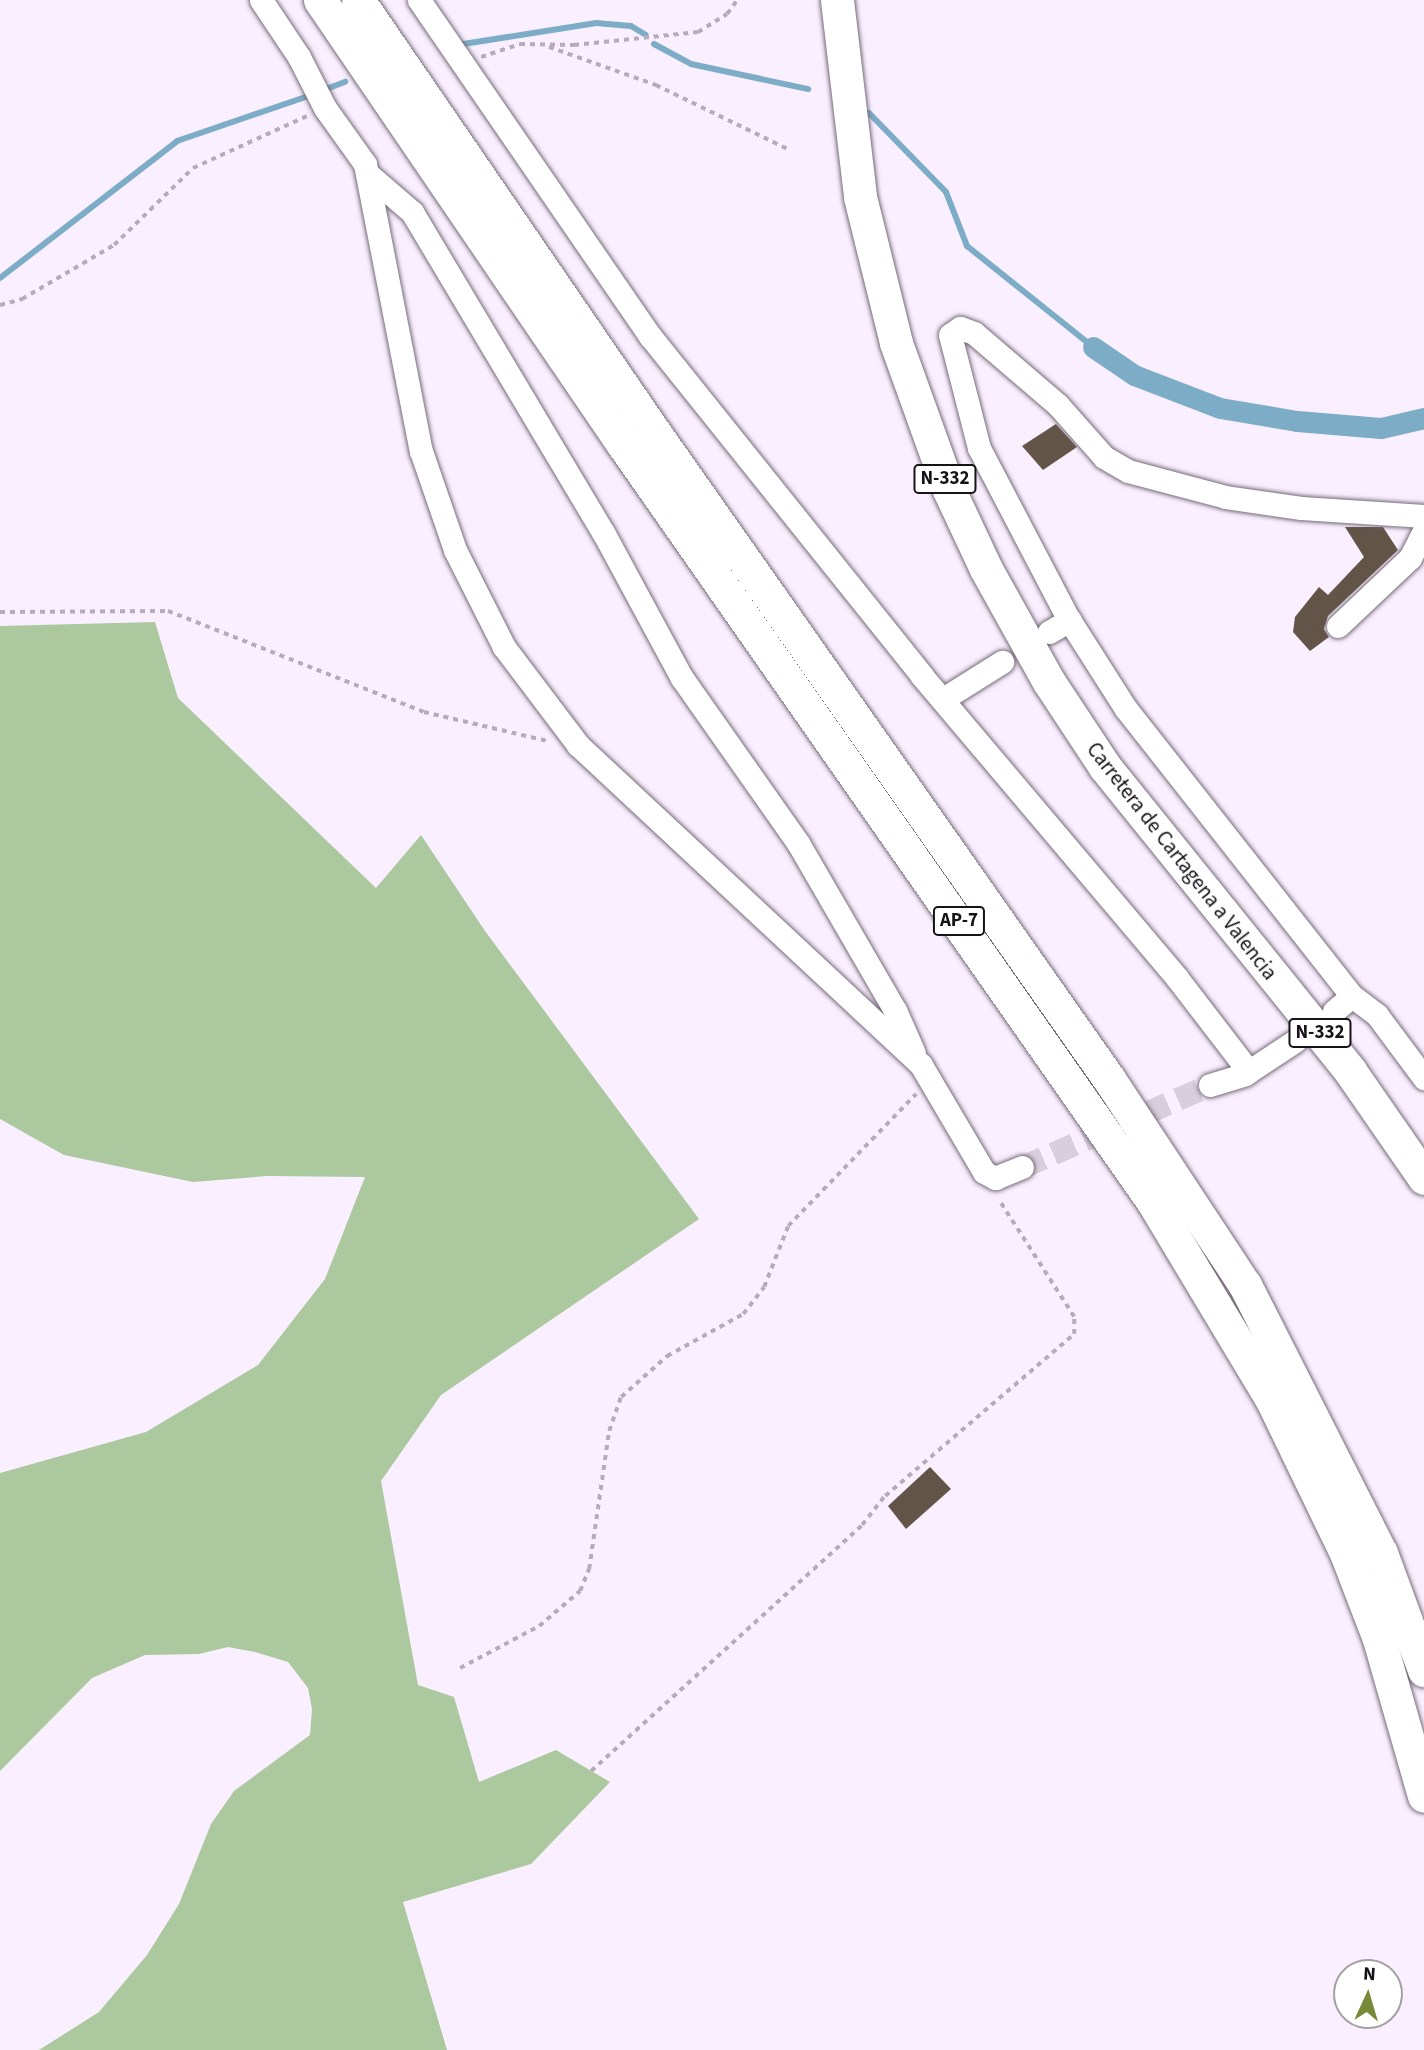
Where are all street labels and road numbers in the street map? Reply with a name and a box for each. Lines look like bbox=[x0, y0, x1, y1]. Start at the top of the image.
road number: N-332 bbox=[912, 464, 978, 494]
street label: Carretera de Cartagena a Valencia bbox=[1081, 737, 1283, 985]
road number: AP-7 bbox=[933, 906, 985, 937]
road number: N-332 bbox=[1287, 1018, 1353, 1049]

